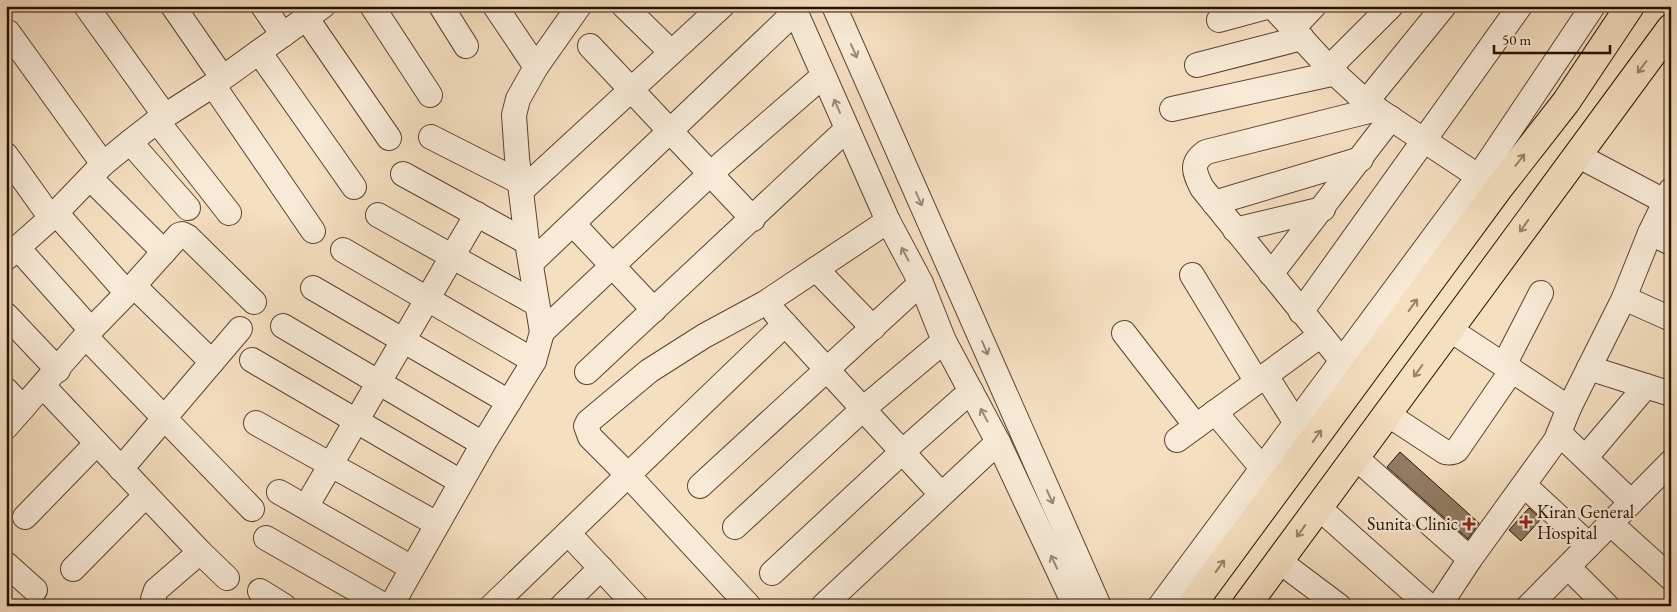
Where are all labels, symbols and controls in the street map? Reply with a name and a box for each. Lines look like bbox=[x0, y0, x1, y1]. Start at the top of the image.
scale bar bbox=[1494, 22, 1611, 54]
text: 50 m bbox=[1502, 30, 1531, 49]
one-way arrow bbox=[849, 43, 859, 58]
one-way arrow bbox=[1636, 60, 1647, 73]
one-way arrow bbox=[831, 99, 841, 114]
one-way arrow bbox=[1515, 154, 1526, 167]
one-way arrow bbox=[915, 191, 925, 206]
one-way arrow bbox=[1519, 219, 1530, 232]
one-way arrow bbox=[900, 246, 910, 261]
one-way arrow bbox=[1408, 298, 1418, 312]
one-way arrow bbox=[980, 340, 990, 355]
one-way arrow bbox=[1413, 364, 1423, 378]
one-way arrow bbox=[979, 408, 989, 423]
one-way arrow bbox=[1311, 429, 1322, 443]
one-way arrow bbox=[1046, 489, 1056, 504]
place label: Kiran General Hospital bbox=[1537, 500, 1634, 544]
place label: Sunita Clinic bbox=[1367, 512, 1458, 535]
marker: Kiran General Hospital bbox=[1519, 515, 1533, 529]
marker: Sunita Clinic bbox=[1462, 517, 1476, 531]
one-way arrow bbox=[1296, 524, 1306, 538]
one-way arrow bbox=[1049, 555, 1058, 570]
one-way arrow bbox=[1215, 560, 1226, 574]

